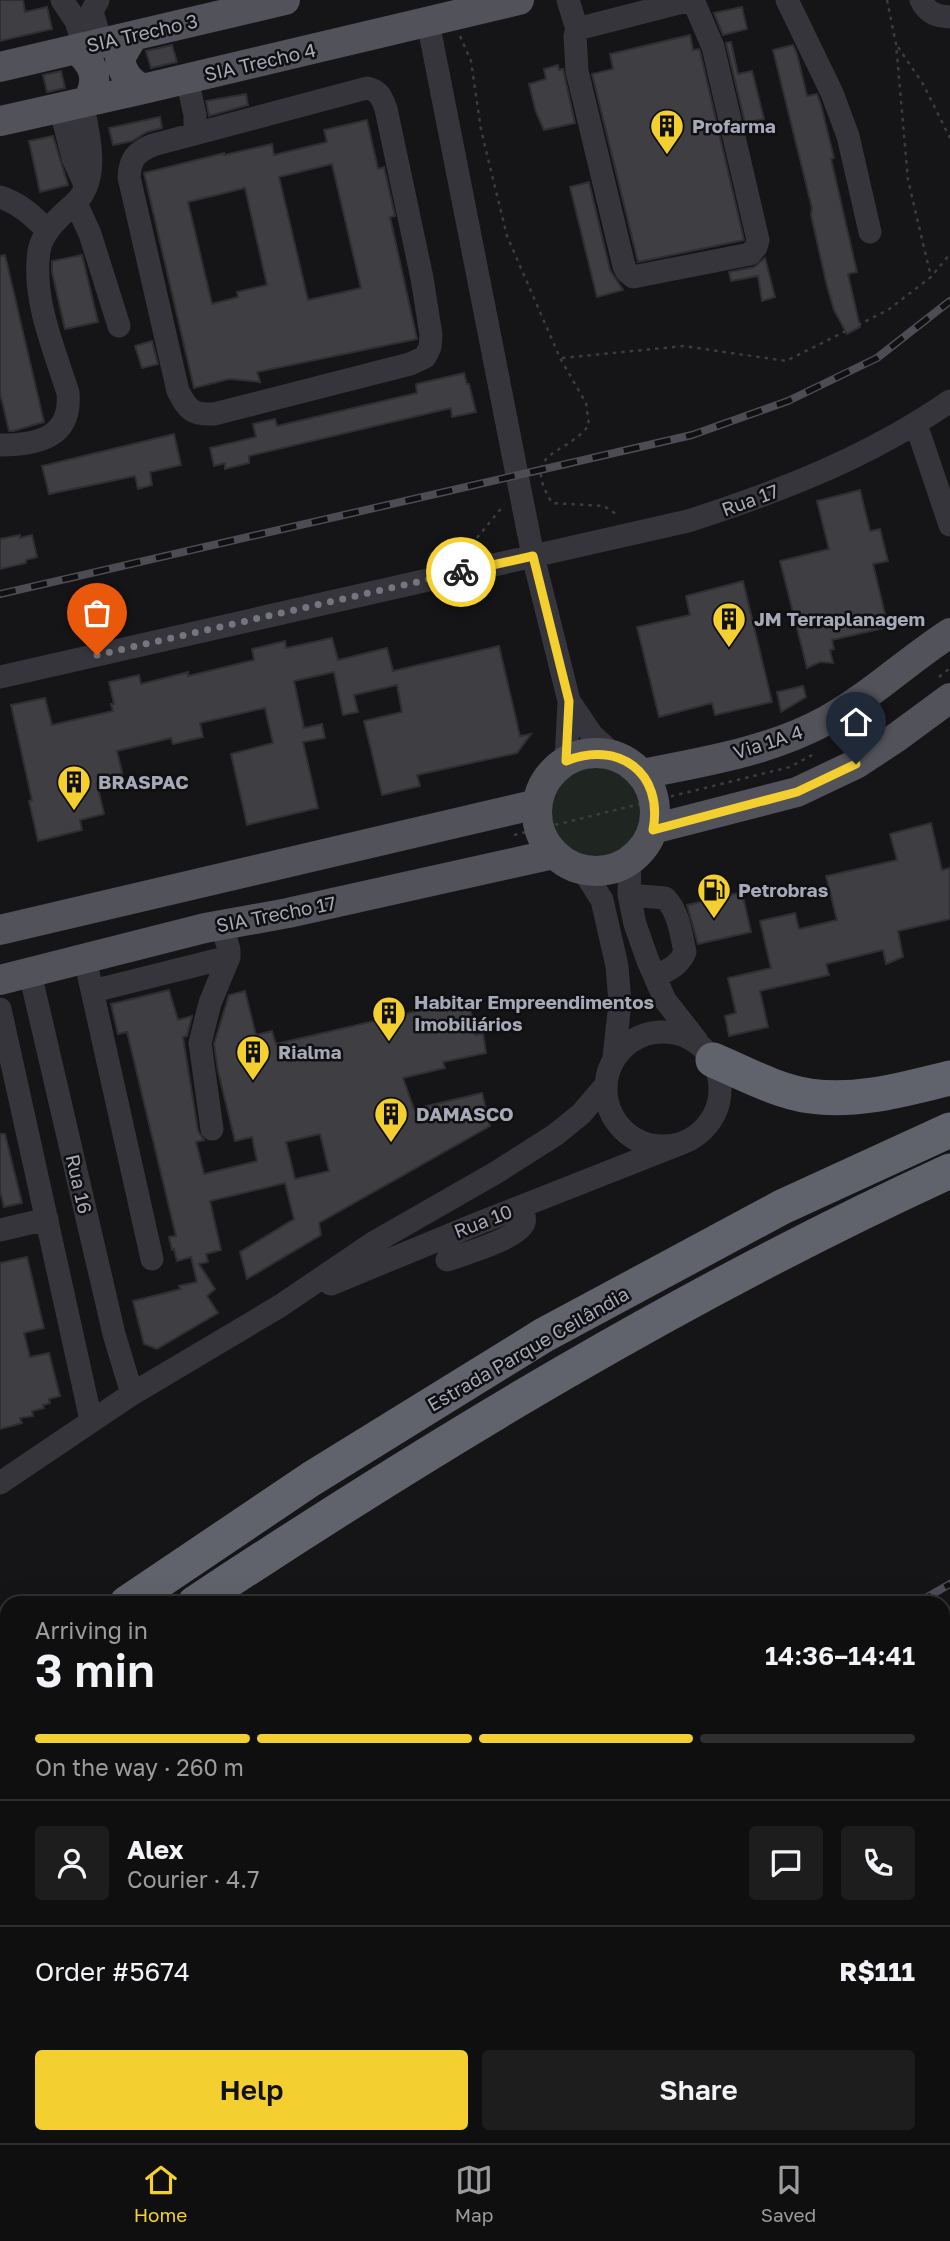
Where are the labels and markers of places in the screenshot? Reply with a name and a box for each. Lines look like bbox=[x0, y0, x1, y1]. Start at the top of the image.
building icon: Profarma bbox=[648, 107, 686, 156]
place label: Profarma bbox=[692, 114, 776, 137]
pin bbox=[67, 583, 127, 655]
building icon: JM Terraplanagem bbox=[710, 600, 748, 649]
place label: JM Terraplanagem bbox=[754, 607, 925, 630]
pin bbox=[826, 692, 886, 764]
building icon: BRASPAC bbox=[55, 763, 93, 812]
place label: BRASPAC bbox=[98, 770, 189, 793]
fuel station icon: Petrobras bbox=[695, 871, 733, 920]
place label: Petrobras bbox=[738, 878, 829, 901]
place label: Habitar Empreendimentos Imobiliários bbox=[414, 990, 655, 1035]
building icon: Habitar Empreendimentos Imobiliários bbox=[370, 994, 408, 1043]
building icon: Rialma bbox=[234, 1033, 272, 1082]
place label: Rialma bbox=[278, 1040, 341, 1063]
building icon: DAMASCO bbox=[372, 1095, 410, 1144]
place label: DAMASCO bbox=[416, 1102, 514, 1125]

